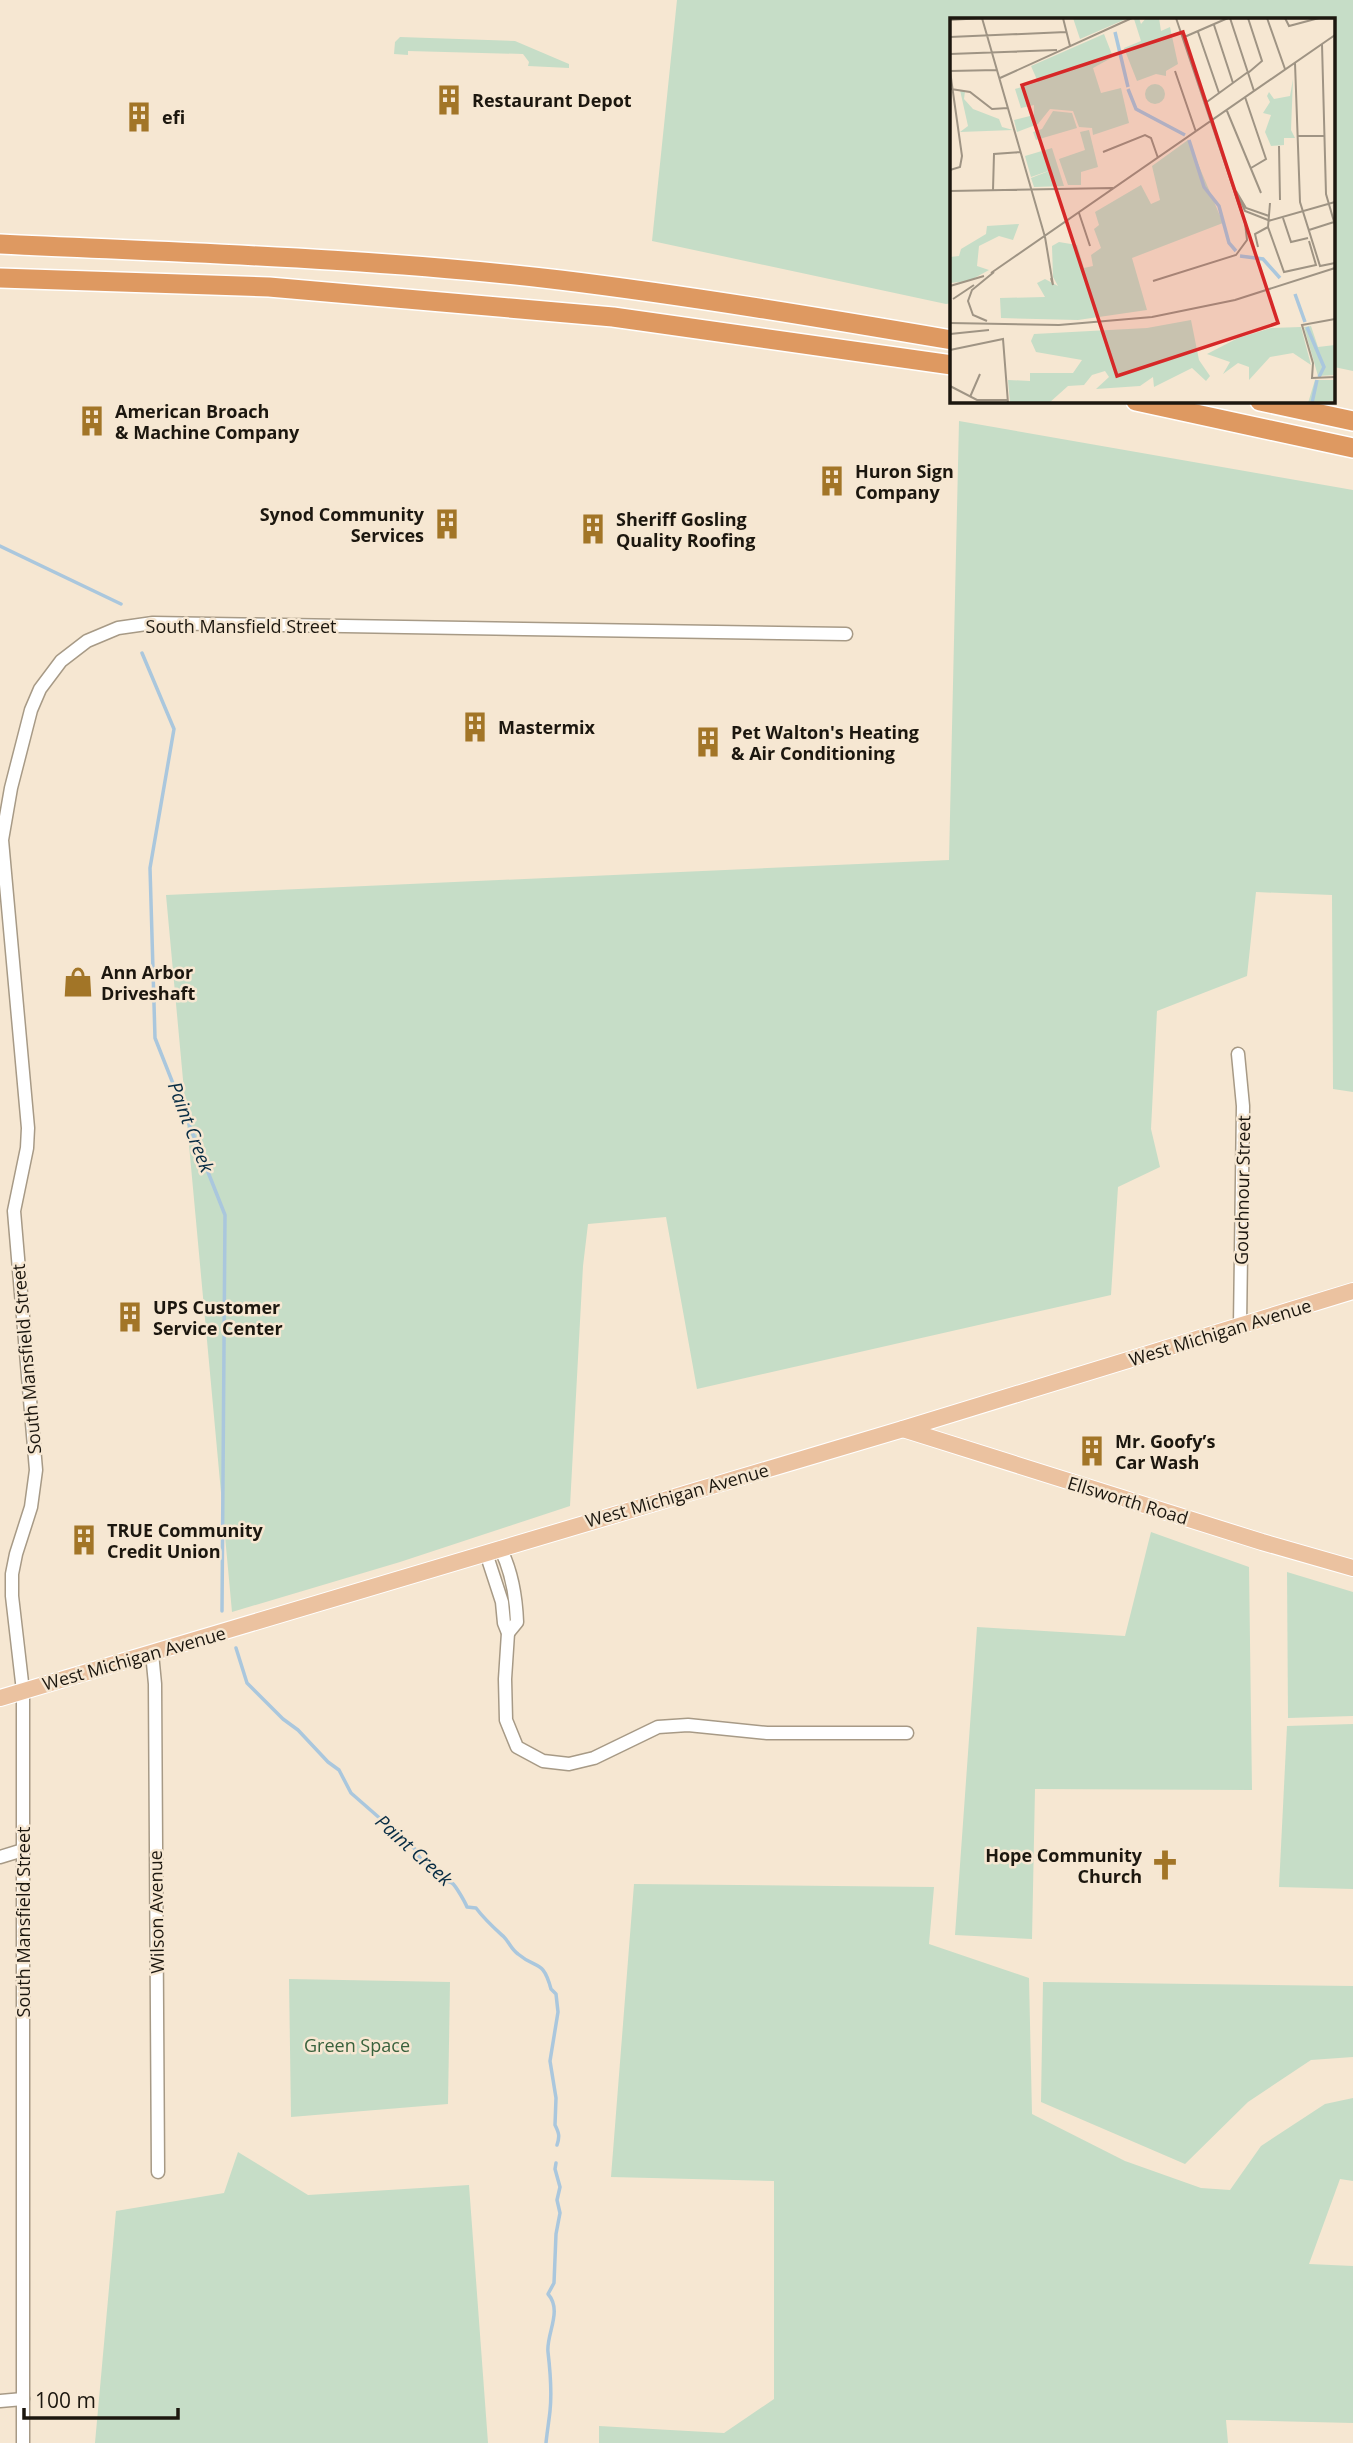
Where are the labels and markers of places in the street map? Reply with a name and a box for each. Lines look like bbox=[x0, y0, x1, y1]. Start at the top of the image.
building icon: Restaurant Depot bbox=[432, 83, 466, 117]
place label: Restaurant Depot bbox=[472, 88, 632, 112]
building icon: efi bbox=[122, 100, 156, 134]
place label: efi bbox=[162, 105, 185, 129]
place label: American Broach & Machine Company bbox=[115, 399, 300, 444]
building icon: American Broach & Machine Company bbox=[75, 404, 109, 438]
place label: Huron Sign Company bbox=[855, 459, 954, 504]
building icon: Huron Sign Company bbox=[815, 464, 849, 498]
place label: Synod Community Services bbox=[260, 502, 425, 547]
building icon: Synod Community Services bbox=[430, 507, 464, 541]
place label: Sheriff Gosling Quality Roofing bbox=[616, 507, 755, 552]
building icon: Sheriff Gosling Quality Roofing bbox=[576, 512, 610, 546]
building icon: Mastermix bbox=[458, 710, 492, 744]
place label: Mastermix bbox=[498, 715, 596, 739]
place label: Pet Walton's Heating & Air Conditioning bbox=[731, 720, 919, 765]
building icon: Pet Walton's Heating & Air Conditioning bbox=[691, 725, 725, 759]
place label: Ann Arbor Driveshaft bbox=[101, 960, 195, 1005]
shop icon: Ann Arbor Driveshaft bbox=[61, 965, 95, 999]
place label: UPS Customer Service Center bbox=[153, 1295, 283, 1340]
building icon: UPS Customer Service Center bbox=[113, 1300, 147, 1334]
place label: Mr. Goofy’s Car Wash bbox=[1115, 1429, 1215, 1474]
building icon: Mr. Goofy’s Car Wash bbox=[1075, 1434, 1109, 1468]
place label: TRUE Community Credit Union bbox=[107, 1518, 264, 1563]
building icon: TRUE Community Credit Union bbox=[67, 1523, 101, 1557]
place label: Hope Community Church bbox=[985, 1843, 1143, 1888]
church icon: Hope Community Church bbox=[1148, 1848, 1182, 1882]

